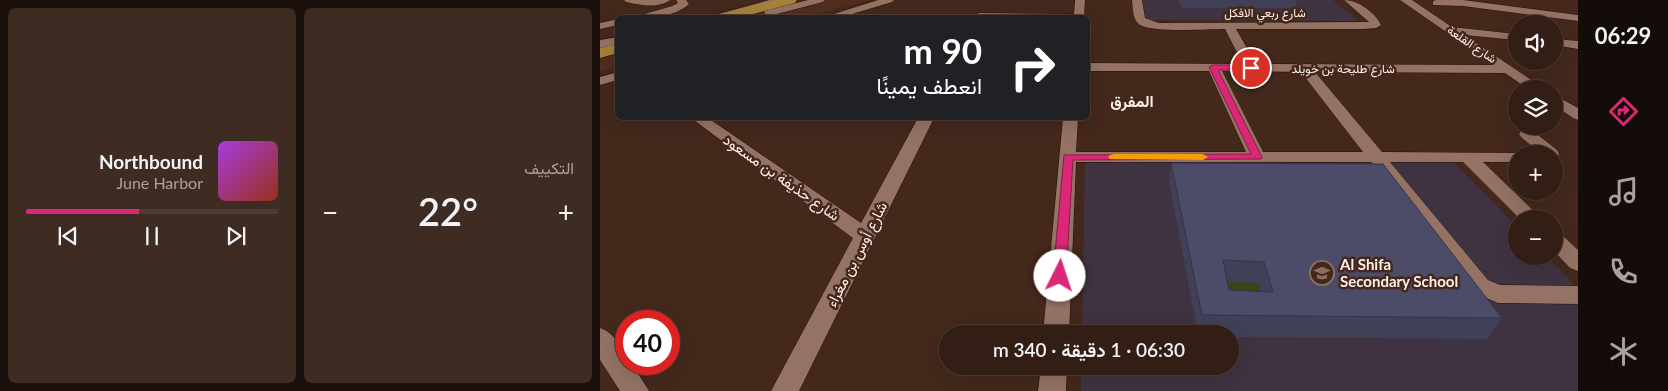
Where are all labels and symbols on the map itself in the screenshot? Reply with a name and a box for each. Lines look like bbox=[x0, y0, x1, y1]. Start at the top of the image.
street label: شارع ربعي الافكل bbox=[1224, 5, 1306, 23]
street label: شارع القلعة bbox=[1443, 22, 1500, 68]
pin bbox=[1230, 47, 1272, 89]
street label: شارع طليحة بن خويلد bbox=[1291, 61, 1395, 78]
district label: المفرق bbox=[1110, 91, 1154, 112]
street label: شارع حذيفة بن مسعود bbox=[719, 130, 844, 226]
street label: شارع أوس بن مغراء bbox=[822, 198, 893, 311]
position arrow bbox=[1033, 249, 1085, 301]
place label: Al Shifa Secondary School bbox=[1339, 255, 1458, 290]
school or university icon: Al Shifa Secondary School bbox=[1309, 260, 1335, 286]
speed limit sign: 40 bbox=[615, 310, 680, 375]

